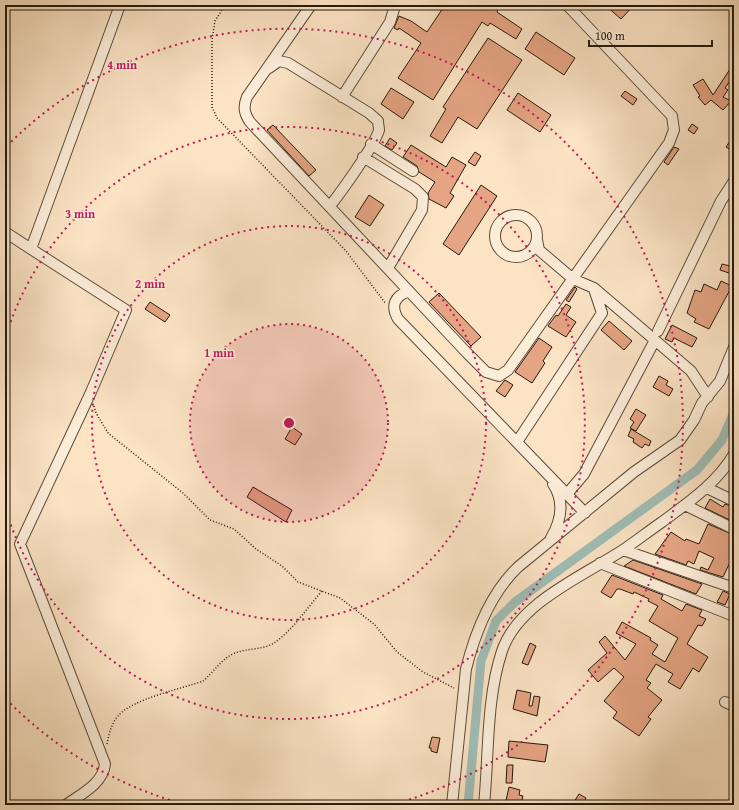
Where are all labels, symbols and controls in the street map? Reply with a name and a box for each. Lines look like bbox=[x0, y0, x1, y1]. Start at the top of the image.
scale bar bbox=[589, 22, 712, 48]
text: 100 m bbox=[595, 27, 625, 44]
text: 4 min bbox=[107, 56, 137, 73]
text: 3 min bbox=[65, 205, 95, 222]
text: 2 min bbox=[135, 275, 165, 292]
text: 1 min bbox=[204, 344, 234, 361]
centre of rings bbox=[282, 416, 296, 430]

